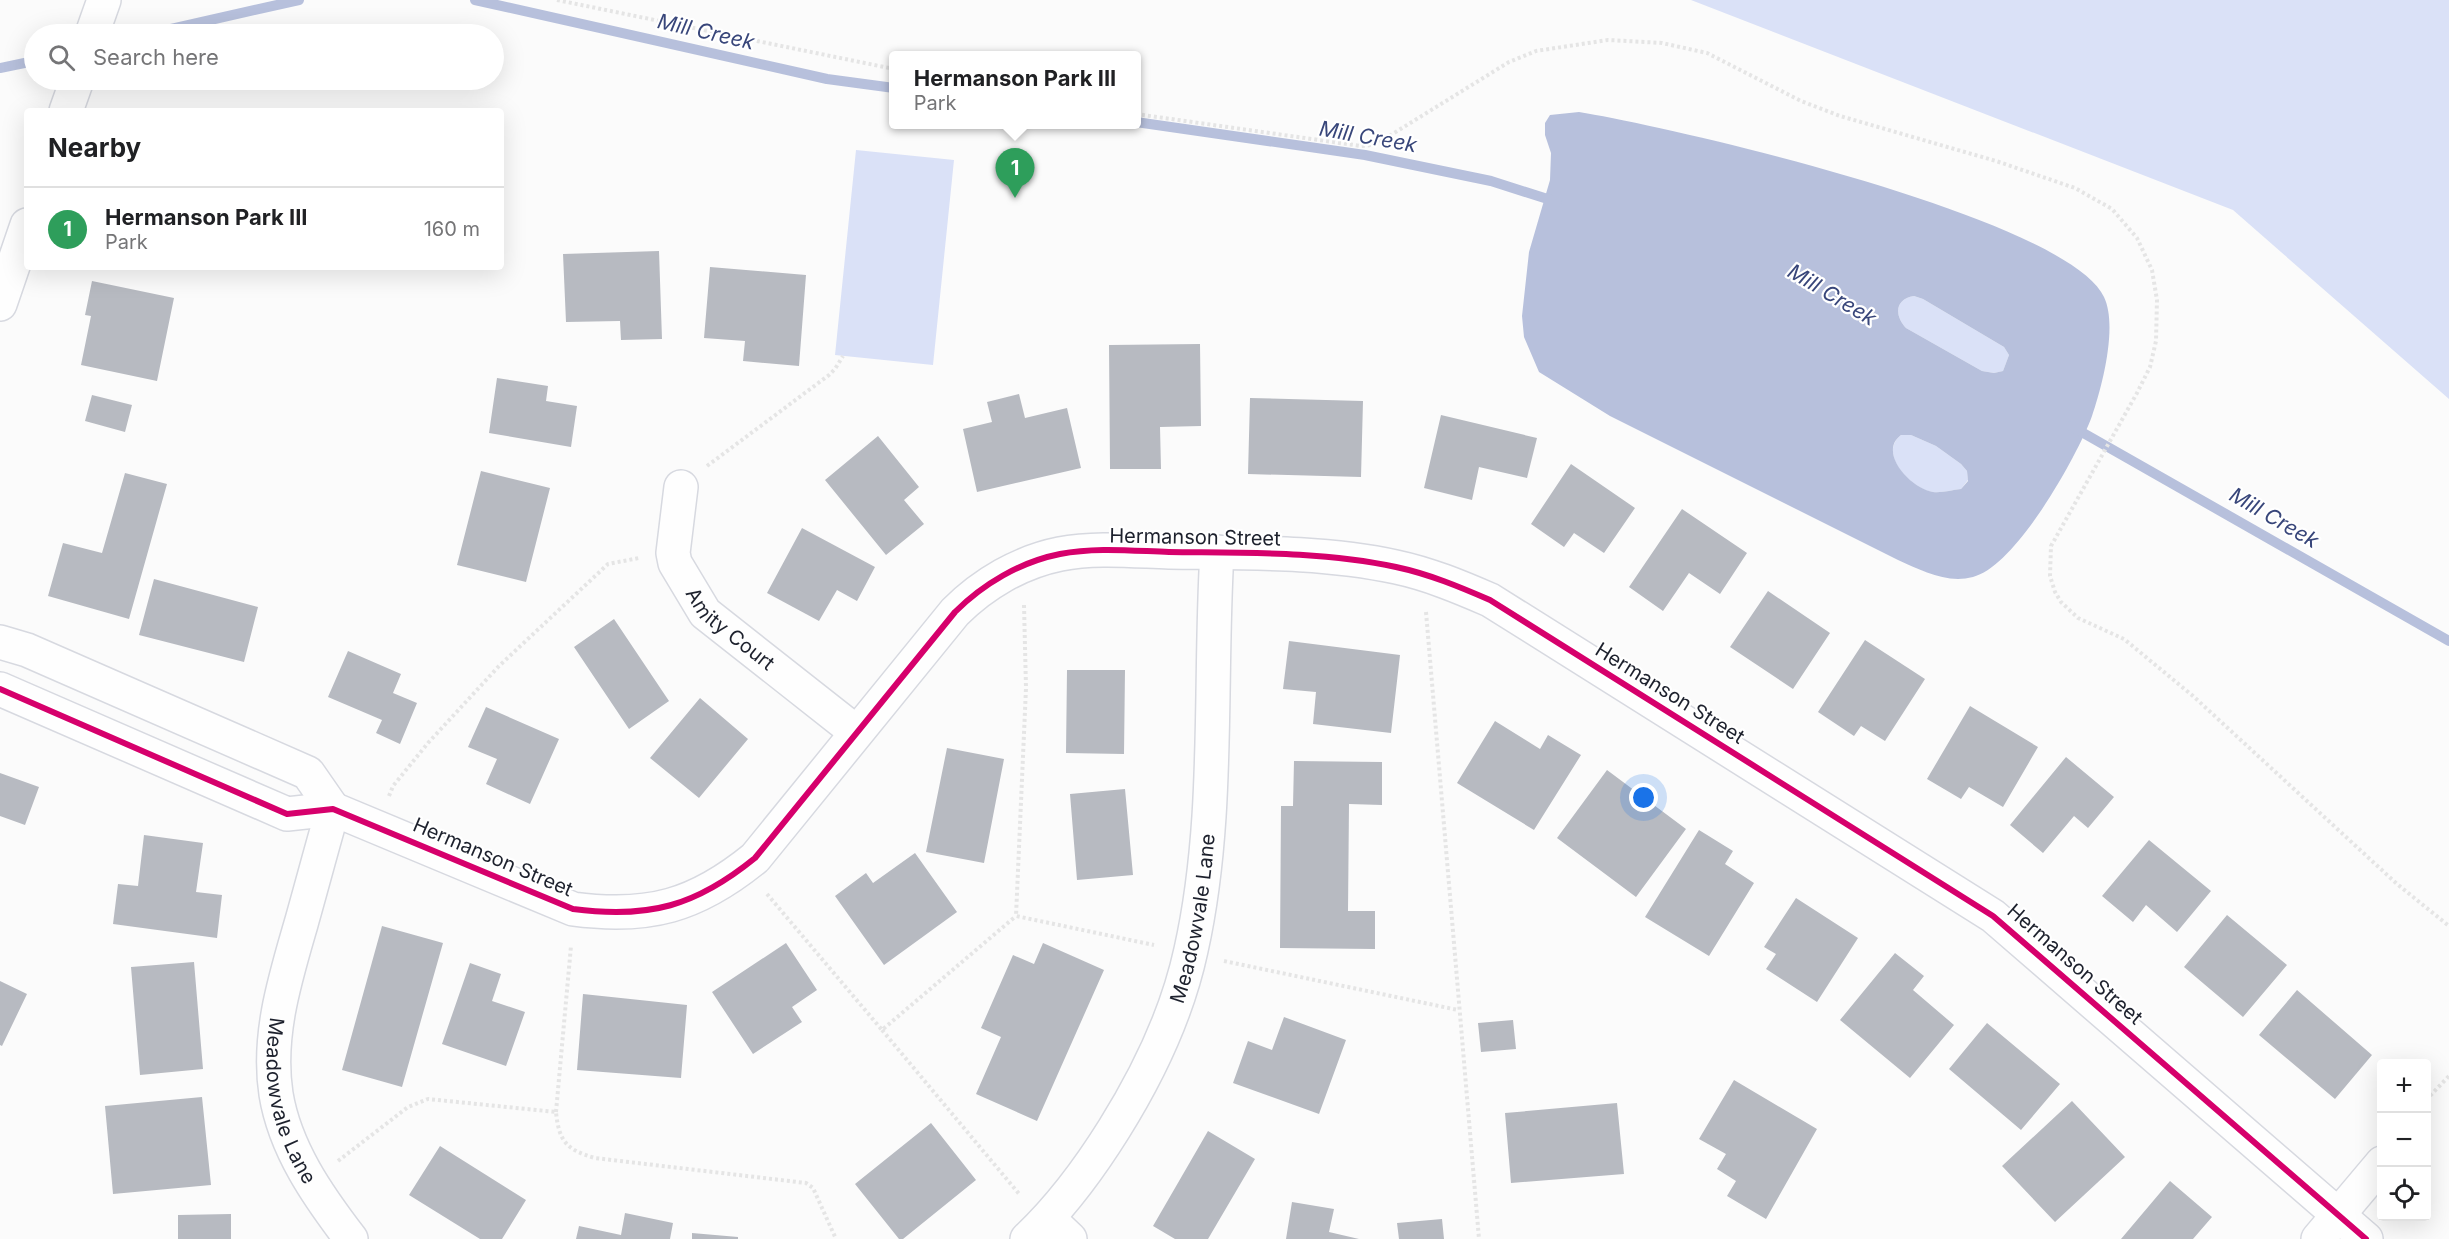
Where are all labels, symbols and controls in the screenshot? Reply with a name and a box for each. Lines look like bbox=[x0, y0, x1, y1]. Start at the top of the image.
water label: Mill Creek bbox=[655, 8, 757, 55]
search box bbox=[24, 24, 504, 90]
icon: search bbox=[45, 41, 78, 74]
text: Search here bbox=[93, 44, 219, 70]
popup bbox=[889, 51, 1141, 129]
text: Hermanson Park III bbox=[914, 65, 1116, 91]
text: Park bbox=[914, 91, 957, 115]
water label: Mill Creek bbox=[1317, 116, 1419, 157]
text: Nearby bbox=[48, 132, 141, 163]
pin: 1 bbox=[996, 148, 1034, 198]
text: Hermanson Park III bbox=[105, 204, 307, 230]
text: 1 bbox=[63, 217, 72, 241]
text: 160 m bbox=[424, 217, 480, 241]
text: Park bbox=[105, 230, 148, 254]
water label: Mill Creek bbox=[1783, 258, 1881, 331]
water label: Mill Creek bbox=[2225, 482, 2324, 553]
street label: Hermanson Street bbox=[1109, 524, 1281, 551]
street label: Amity Court bbox=[681, 583, 780, 676]
street label: Hermanson Street bbox=[1591, 637, 1749, 749]
your location bbox=[1629, 783, 1658, 812]
street label: Hermanson Street bbox=[409, 812, 577, 902]
street label: Meadowvale Lane bbox=[1165, 833, 1220, 1006]
street label: Hermanson Street bbox=[2002, 899, 2148, 1030]
street label: Meadowvale Lane bbox=[262, 1016, 321, 1188]
map controls bbox=[2377, 1059, 2431, 1221]
button: + bbox=[2377, 1059, 2431, 1113]
button: − bbox=[2377, 1113, 2431, 1167]
button: locate bbox=[2377, 1167, 2431, 1221]

